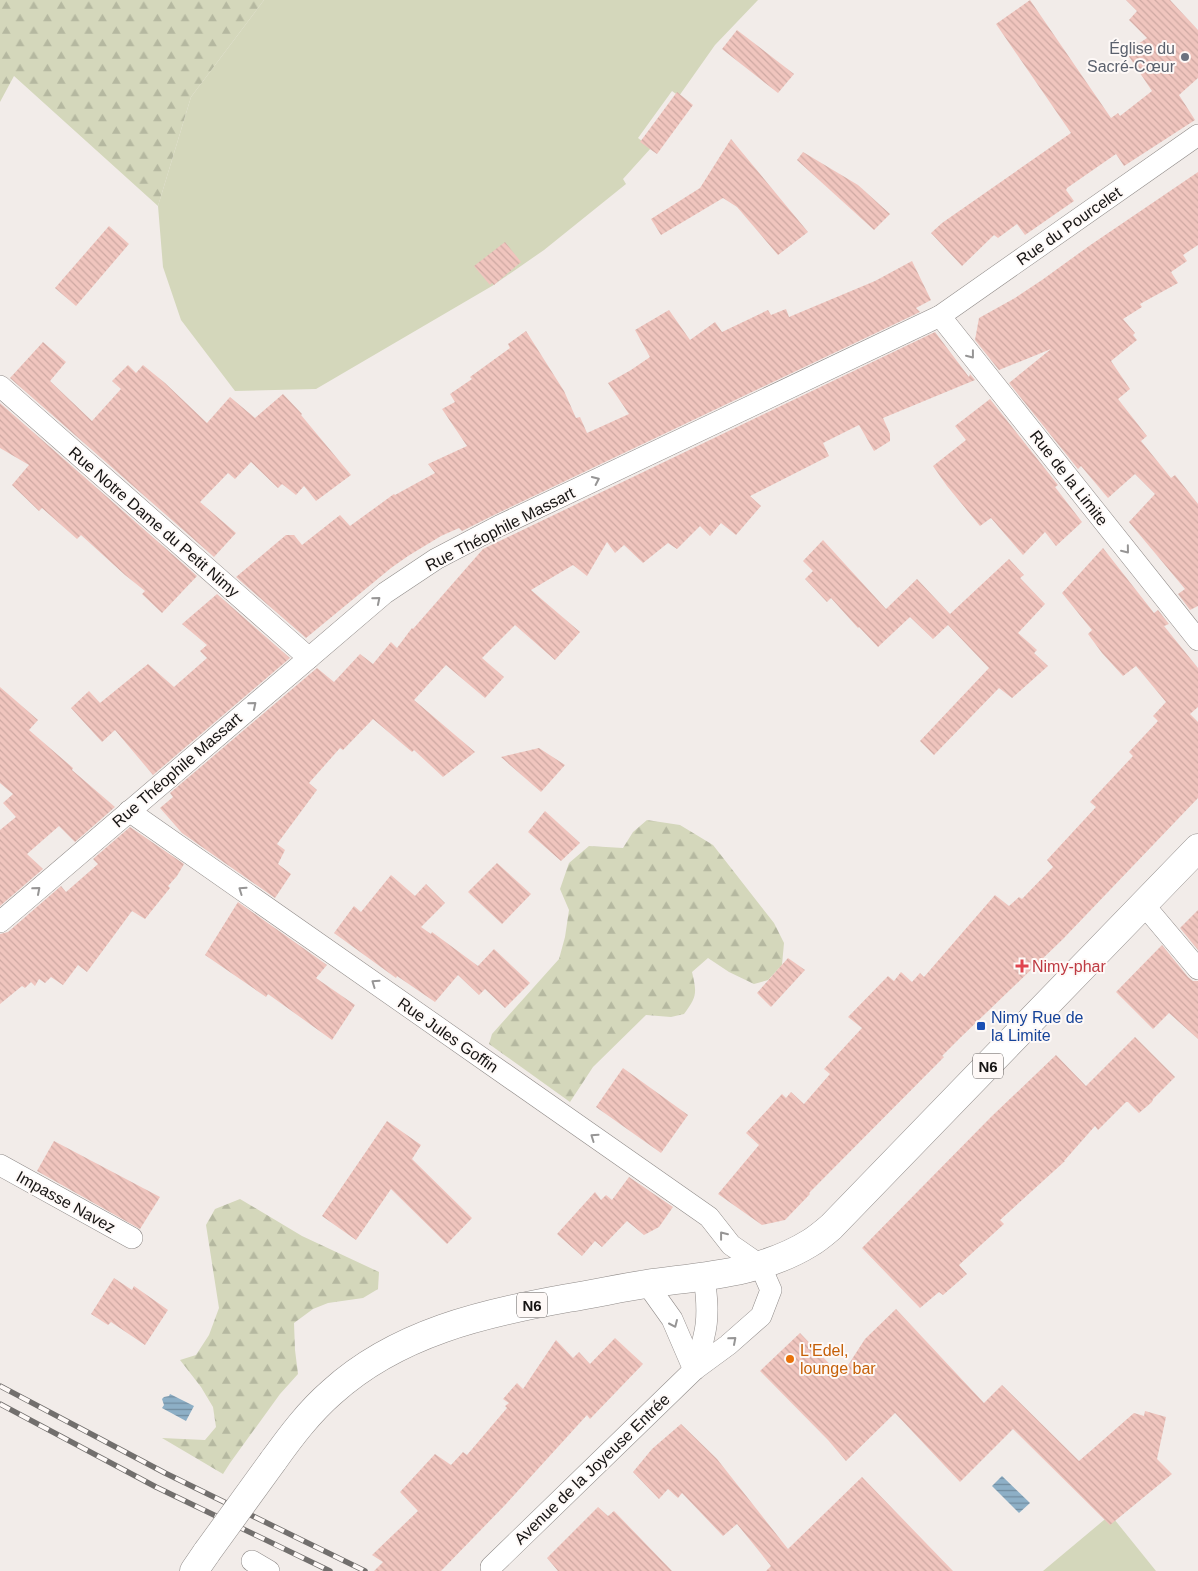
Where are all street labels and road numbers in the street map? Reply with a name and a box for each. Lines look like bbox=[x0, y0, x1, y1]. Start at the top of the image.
street label: Rue du Pourcelet bbox=[1013, 183, 1125, 268]
street label: Rue de la Limite bbox=[1027, 427, 1111, 529]
street label: Rue Notre Dame du Petit Nimy bbox=[66, 444, 242, 600]
street label: Rue Théophile Massart bbox=[423, 484, 578, 574]
street label: Rue Théophile Massart bbox=[109, 709, 245, 831]
street label: Rue Jules Goffin bbox=[395, 994, 501, 1076]
road number: N6 bbox=[973, 1054, 1003, 1078]
street label: Impasse Navez bbox=[14, 1168, 118, 1236]
road number: N6 bbox=[517, 1292, 547, 1318]
street label: Avenue de la Joyeuse Entrée bbox=[511, 1390, 673, 1548]

